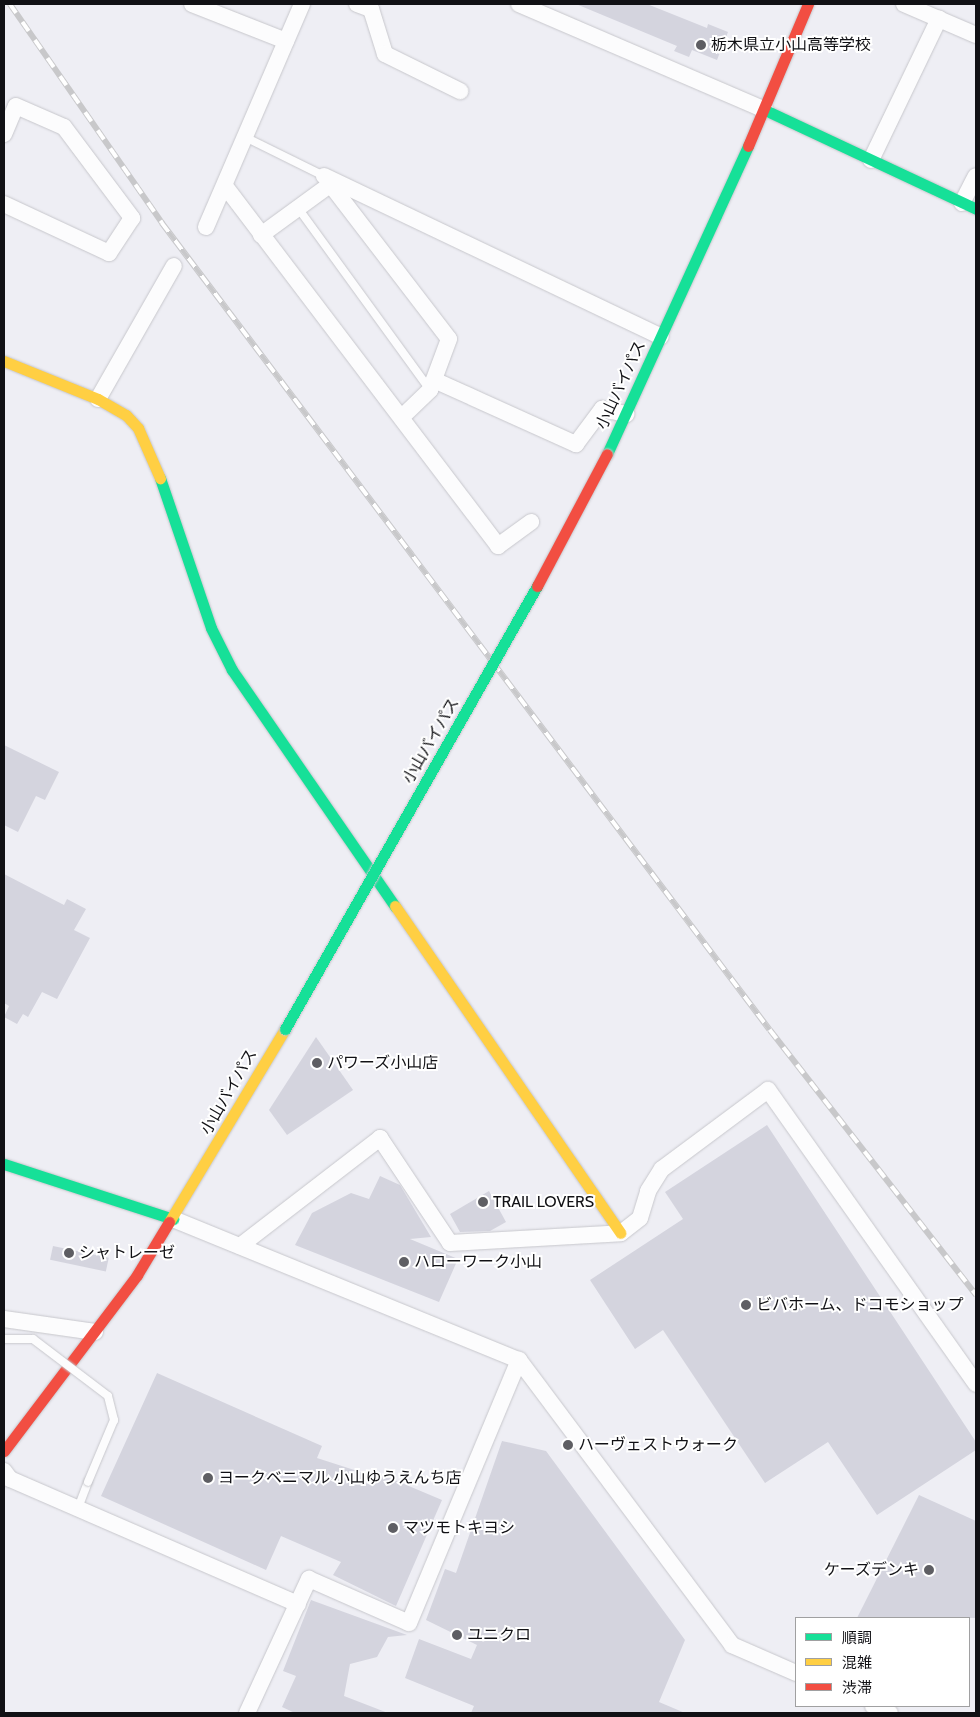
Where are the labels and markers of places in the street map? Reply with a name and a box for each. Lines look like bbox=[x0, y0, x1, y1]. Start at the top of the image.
place label: 栃木県立小山高等学校 bbox=[711, 35, 871, 55]
marker: 栃木県立小山高等学校 bbox=[695, 39, 707, 51]
place label: パワーズ小山店 bbox=[327, 1053, 439, 1073]
marker: パワーズ小山店 bbox=[311, 1057, 323, 1069]
place label: TRAIL LOVERS bbox=[493, 1192, 594, 1212]
marker: TRAIL LOVERS bbox=[477, 1196, 489, 1208]
place label: シャトレーゼ bbox=[79, 1243, 175, 1263]
marker: シャトレーゼ bbox=[63, 1247, 75, 1259]
place label: ハローワーク小山 bbox=[414, 1252, 542, 1272]
marker: ハローワーク小山 bbox=[398, 1256, 410, 1268]
place label: ビバホーム、ドコモショップ bbox=[756, 1295, 964, 1315]
marker: ビバホーム、ドコモショップ bbox=[740, 1299, 752, 1311]
place label: ハーヴェストウォーク bbox=[578, 1435, 738, 1455]
marker: ハーヴェストウォーク bbox=[562, 1439, 574, 1451]
place label: ヨークベニマル 小山ゆうえんち店 bbox=[218, 1468, 462, 1488]
marker: ヨークベニマル 小山ゆうえんち店 bbox=[202, 1472, 214, 1484]
place label: マツモトキヨシ bbox=[403, 1518, 515, 1538]
marker: マツモトキヨシ bbox=[387, 1522, 399, 1534]
place label: ケーズデンキ bbox=[823, 1560, 919, 1580]
marker: ケーズデンキ bbox=[923, 1564, 935, 1576]
place label: ユニクロ bbox=[467, 1625, 531, 1645]
marker: ユニクロ bbox=[451, 1629, 463, 1641]

